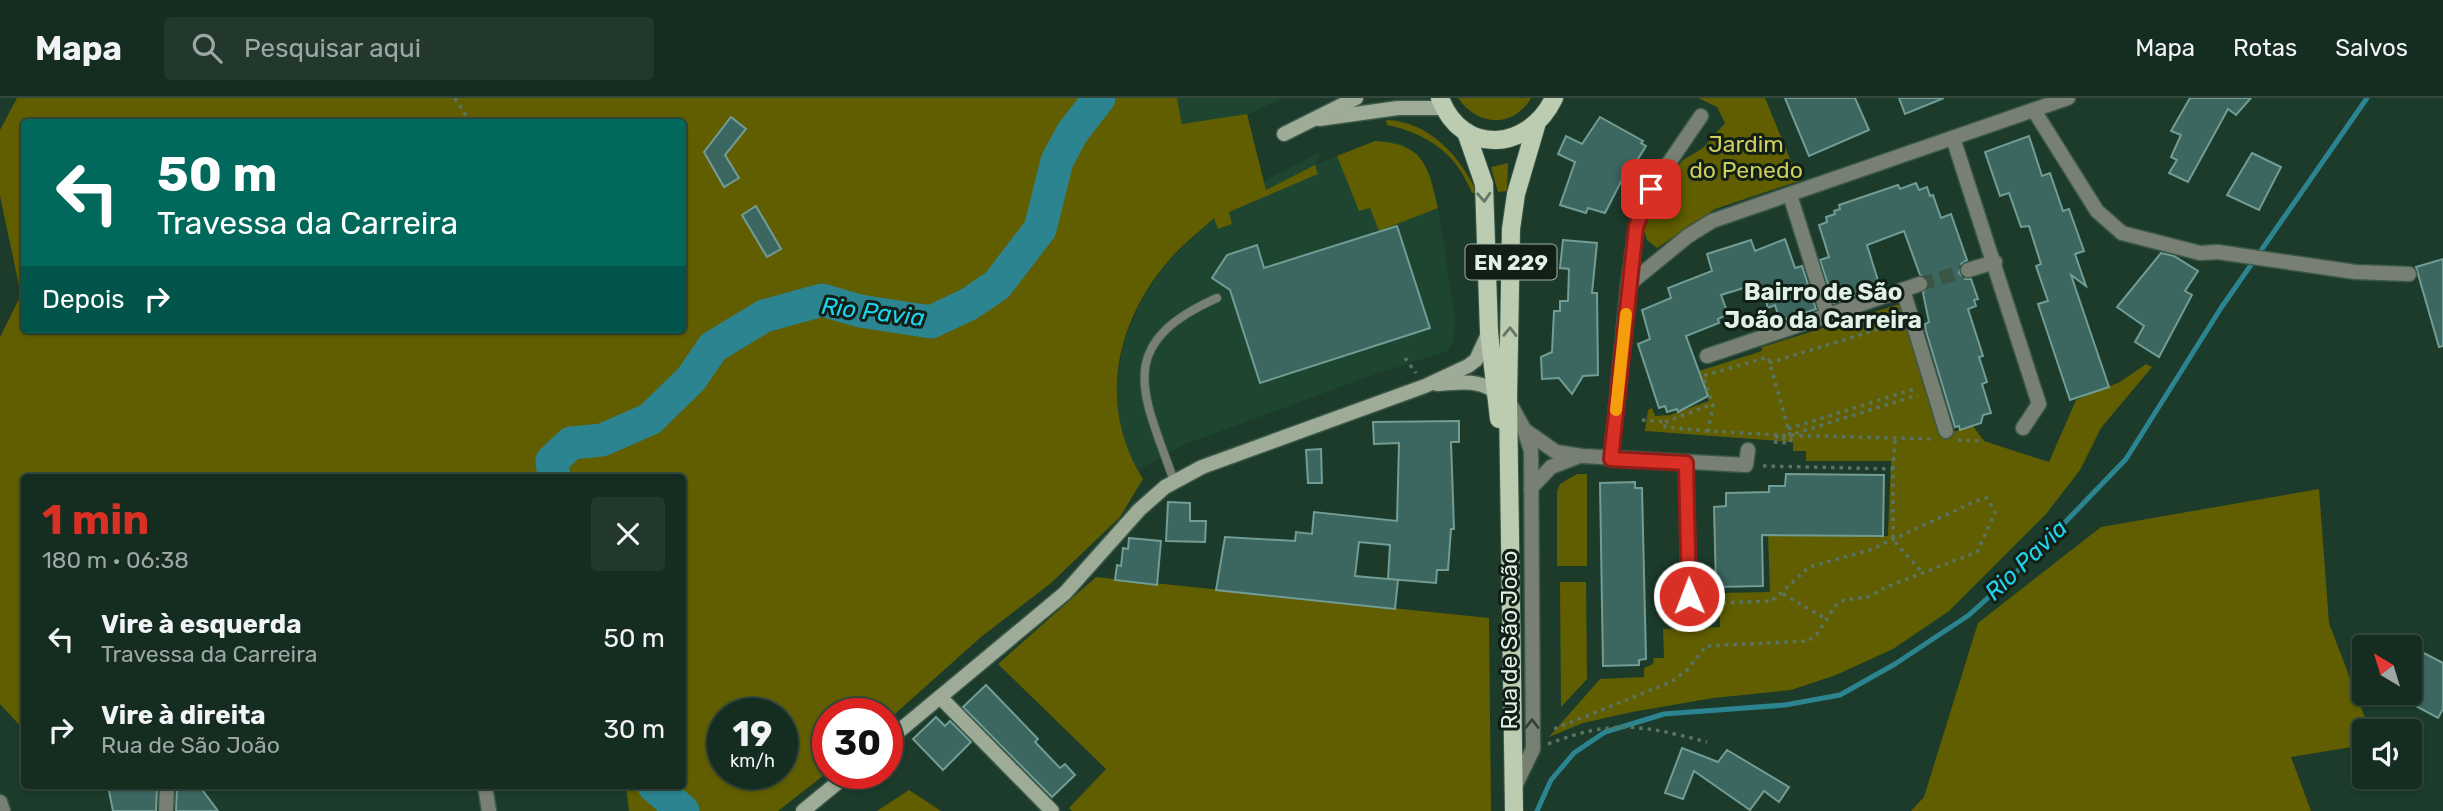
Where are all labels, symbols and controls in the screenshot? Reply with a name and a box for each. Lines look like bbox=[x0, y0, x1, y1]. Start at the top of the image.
search box bbox=[164, 17, 654, 80]
text: Mapa bbox=[35, 29, 122, 68]
icon: search bbox=[188, 29, 226, 67]
text: Pesquisar aqui bbox=[244, 33, 421, 64]
text: Mapa bbox=[2135, 34, 2195, 62]
text: Rotas bbox=[2233, 34, 2297, 62]
text: Salvos bbox=[2335, 34, 2408, 62]
park label: Jardim do Penedo bbox=[1689, 130, 1803, 184]
text: 50 m bbox=[157, 145, 277, 203]
icon: left bbox=[42, 147, 133, 238]
pin bbox=[1621, 159, 1681, 219]
icon: arrive bbox=[1632, 170, 1670, 208]
one-way arrow bbox=[1477, 192, 1492, 203]
text: Travessa da Carreira bbox=[157, 204, 458, 242]
road number: EN 229 bbox=[1466, 244, 1556, 280]
district label: Bairro de São João da Carreira bbox=[1724, 278, 1922, 334]
icon: right bbox=[138, 280, 176, 318]
text: Depois bbox=[42, 284, 124, 315]
water label: Rio Pavia bbox=[820, 292, 926, 332]
one-way arrow bbox=[1503, 327, 1518, 338]
text: 1 min bbox=[42, 495, 149, 545]
button: close bbox=[591, 497, 665, 571]
water label: Rio Pavia bbox=[1979, 514, 2073, 606]
text: 180 m · 06:38 bbox=[42, 546, 189, 574]
street label: Rua de São João bbox=[1495, 551, 1523, 729]
position arrow bbox=[1652, 559, 1726, 633]
text: Vire à esquerda bbox=[101, 609, 302, 640]
icon: left bbox=[42, 620, 80, 658]
text: 50 m bbox=[604, 623, 665, 654]
north arrow bbox=[2352, 635, 2422, 705]
map controls bbox=[2352, 635, 2422, 789]
text: Travessa da Carreira bbox=[101, 640, 317, 668]
speed limit sign: 30 bbox=[812, 698, 903, 789]
text: Vire à direita bbox=[101, 700, 266, 731]
icon: right bbox=[42, 711, 80, 749]
text: 19 bbox=[733, 713, 772, 755]
text: 30 m bbox=[603, 714, 665, 745]
one-way arrow bbox=[1524, 719, 1540, 729]
button: sound bbox=[2352, 719, 2422, 789]
text: Rua de São João bbox=[101, 731, 280, 759]
text: km/h bbox=[730, 750, 775, 772]

